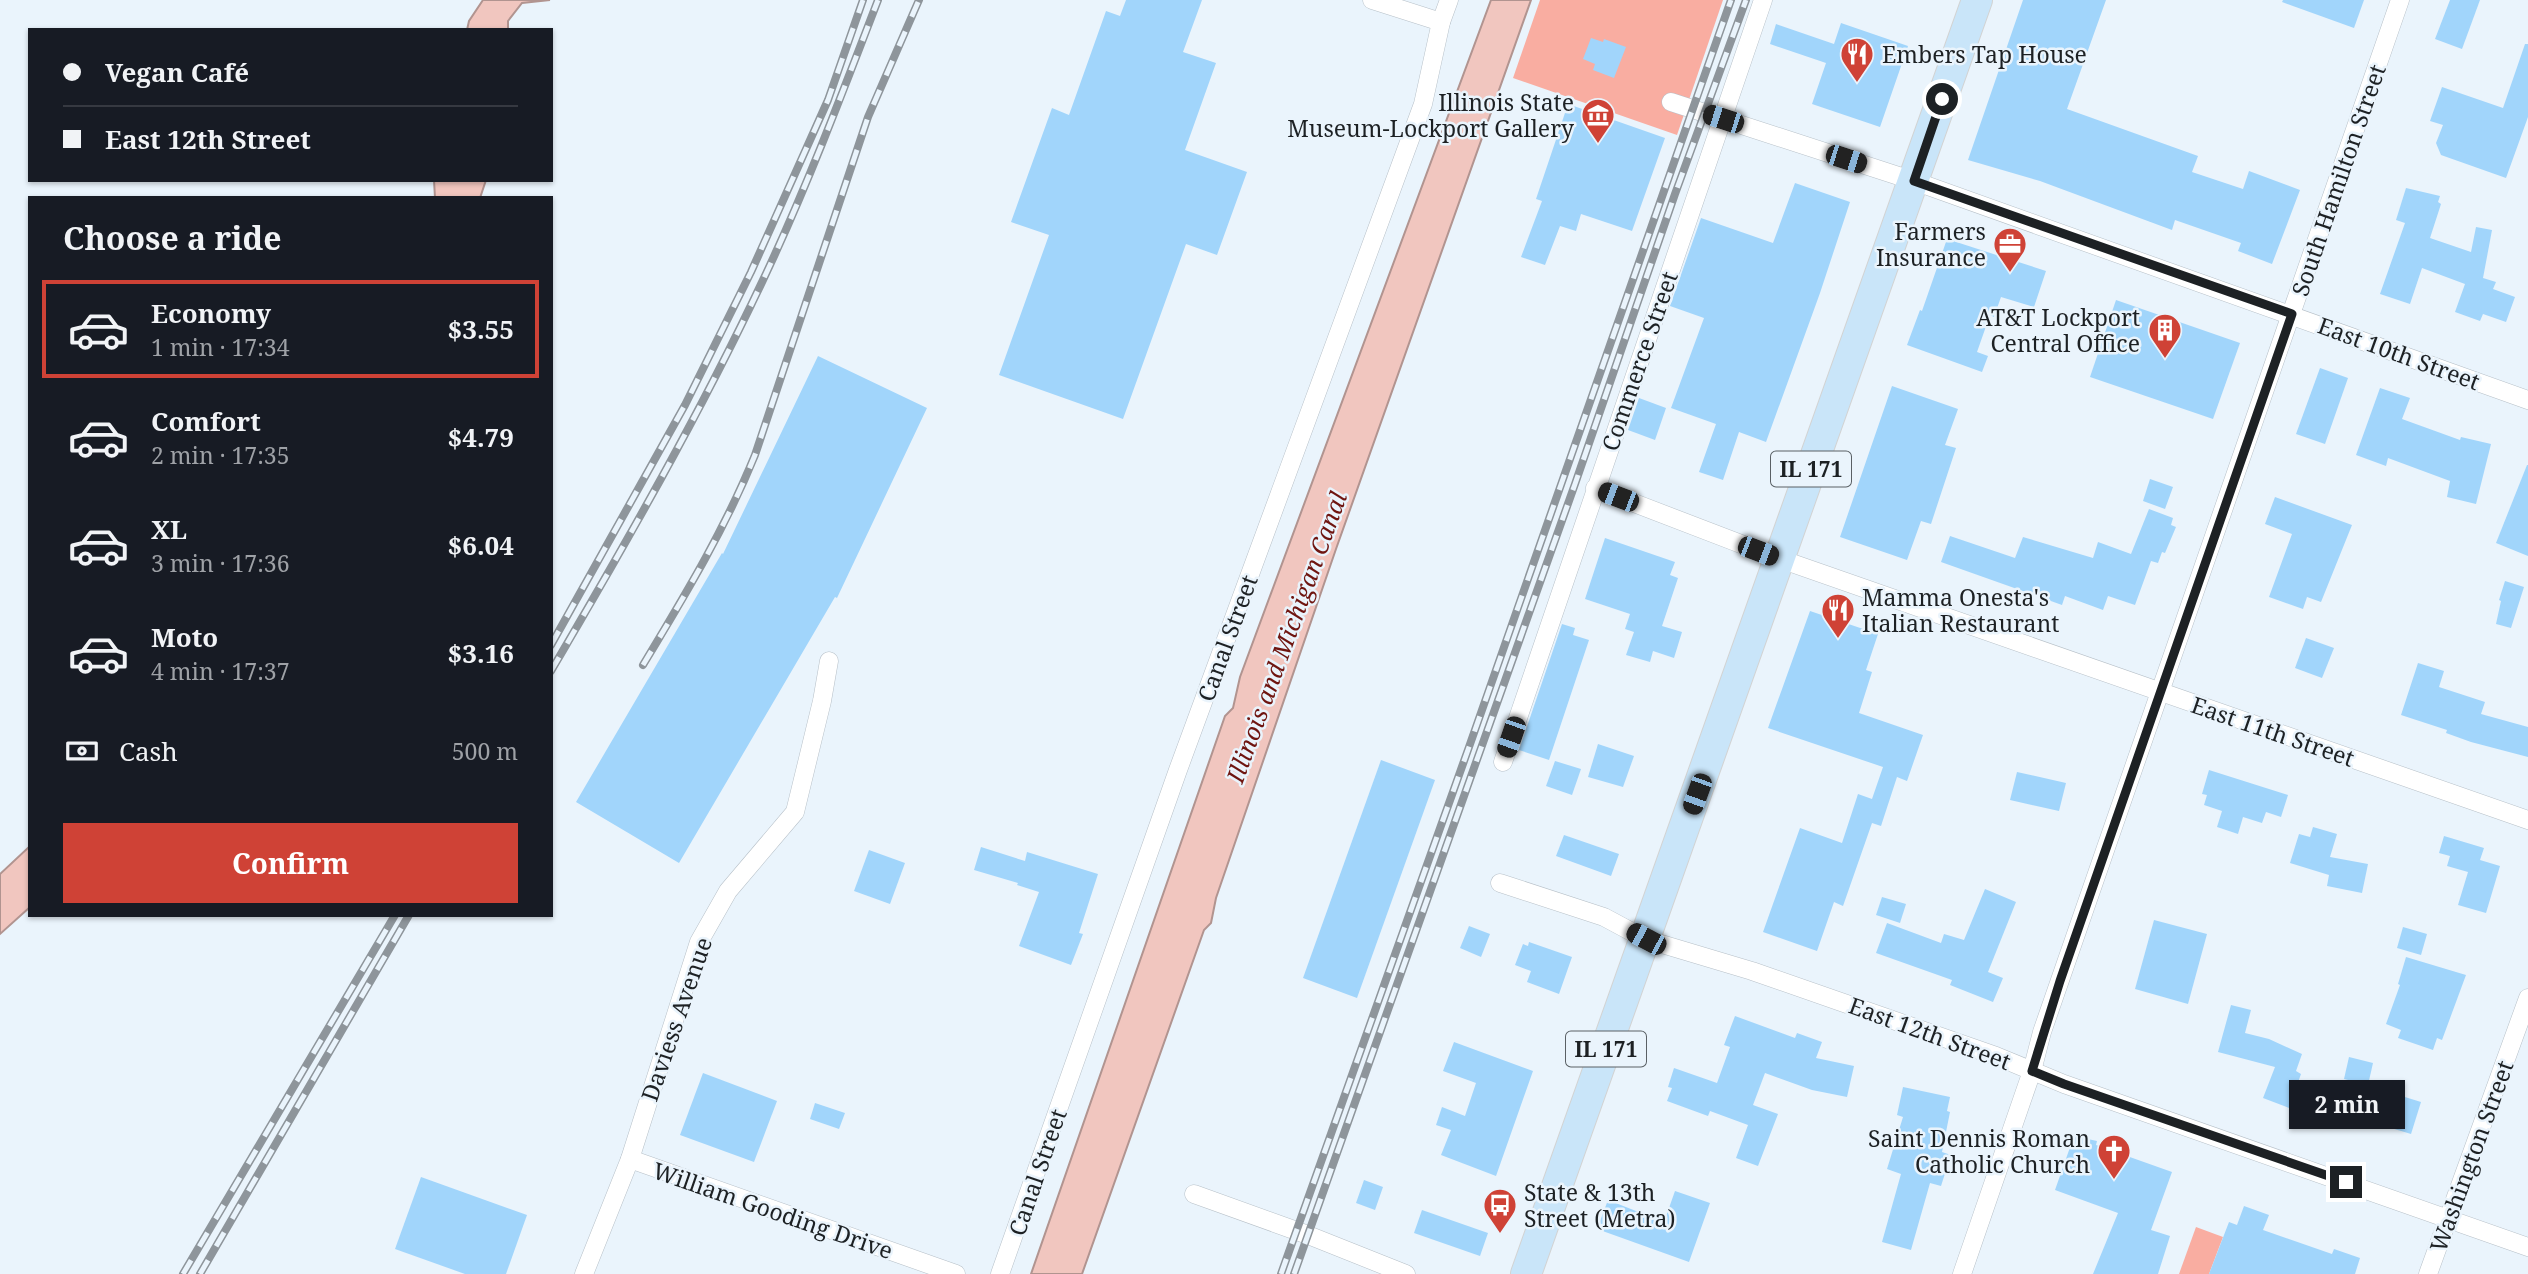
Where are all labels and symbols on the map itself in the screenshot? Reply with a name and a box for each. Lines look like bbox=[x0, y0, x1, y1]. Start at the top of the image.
restaurant icon: Embers Tap House bbox=[1838, 35, 1876, 84]
place label: Embers Tap House bbox=[1882, 38, 2087, 70]
street label: South Hamilton Street bbox=[2283, 60, 2393, 300]
route start bbox=[1926, 83, 1958, 115]
place label: Illinois State Museum-Lockport Gallery bbox=[1287, 86, 1574, 144]
museum icon: Illinois State Museum-Lockport Gallery bbox=[1579, 96, 1617, 145]
car bbox=[1700, 103, 1747, 135]
car bbox=[1823, 143, 1870, 175]
place label: Farmers Insurance bbox=[1876, 215, 1986, 273]
office icon: Farmers Insurance bbox=[1991, 225, 2029, 274]
street label: Commerce Street bbox=[1593, 267, 1685, 455]
place label: AT&T Lockport Central Office bbox=[1976, 301, 2140, 359]
street label: East 10th Street bbox=[2314, 309, 2484, 397]
building icon: AT&T Lockport Central Office bbox=[2146, 311, 2184, 360]
road number: IL 171 bbox=[1771, 452, 1851, 486]
car bbox=[1595, 480, 1642, 514]
water label: Illinois and Michigan Canal bbox=[1218, 486, 1354, 788]
car bbox=[1735, 534, 1782, 568]
street label: Canal Street bbox=[1189, 570, 1265, 706]
place label: Mamma Onesta's Italian Restaurant bbox=[1862, 581, 2059, 639]
restaurant icon: Mamma Onesta's Italian Restaurant bbox=[1819, 591, 1857, 640]
street label: East 11th Street bbox=[2187, 688, 2359, 774]
car bbox=[1495, 714, 1528, 760]
car bbox=[1680, 771, 1715, 817]
car bbox=[1623, 920, 1670, 958]
street label: Daviess Avenue bbox=[633, 933, 719, 1105]
street label: East 12th Street bbox=[1845, 989, 2015, 1077]
road number: IL 171 bbox=[1566, 1032, 1646, 1066]
street label: Washington Street bbox=[2422, 1056, 2520, 1256]
callout: 2 min bbox=[2288, 1080, 2404, 1130]
street label: Canal Street bbox=[1000, 1104, 1074, 1240]
place label: Saint Dennis Roman Catholic Church bbox=[1868, 1122, 2090, 1180]
church icon: Saint Dennis Roman Catholic Church bbox=[2095, 1132, 2133, 1181]
street label: William Gooding Drive bbox=[649, 1154, 897, 1266]
route end bbox=[2330, 1166, 2362, 1198]
place label: State & 13th Street (Metra) bbox=[1524, 1176, 1675, 1234]
bus stop icon: State & 13th Street (Metra) bbox=[1481, 1186, 1519, 1235]

